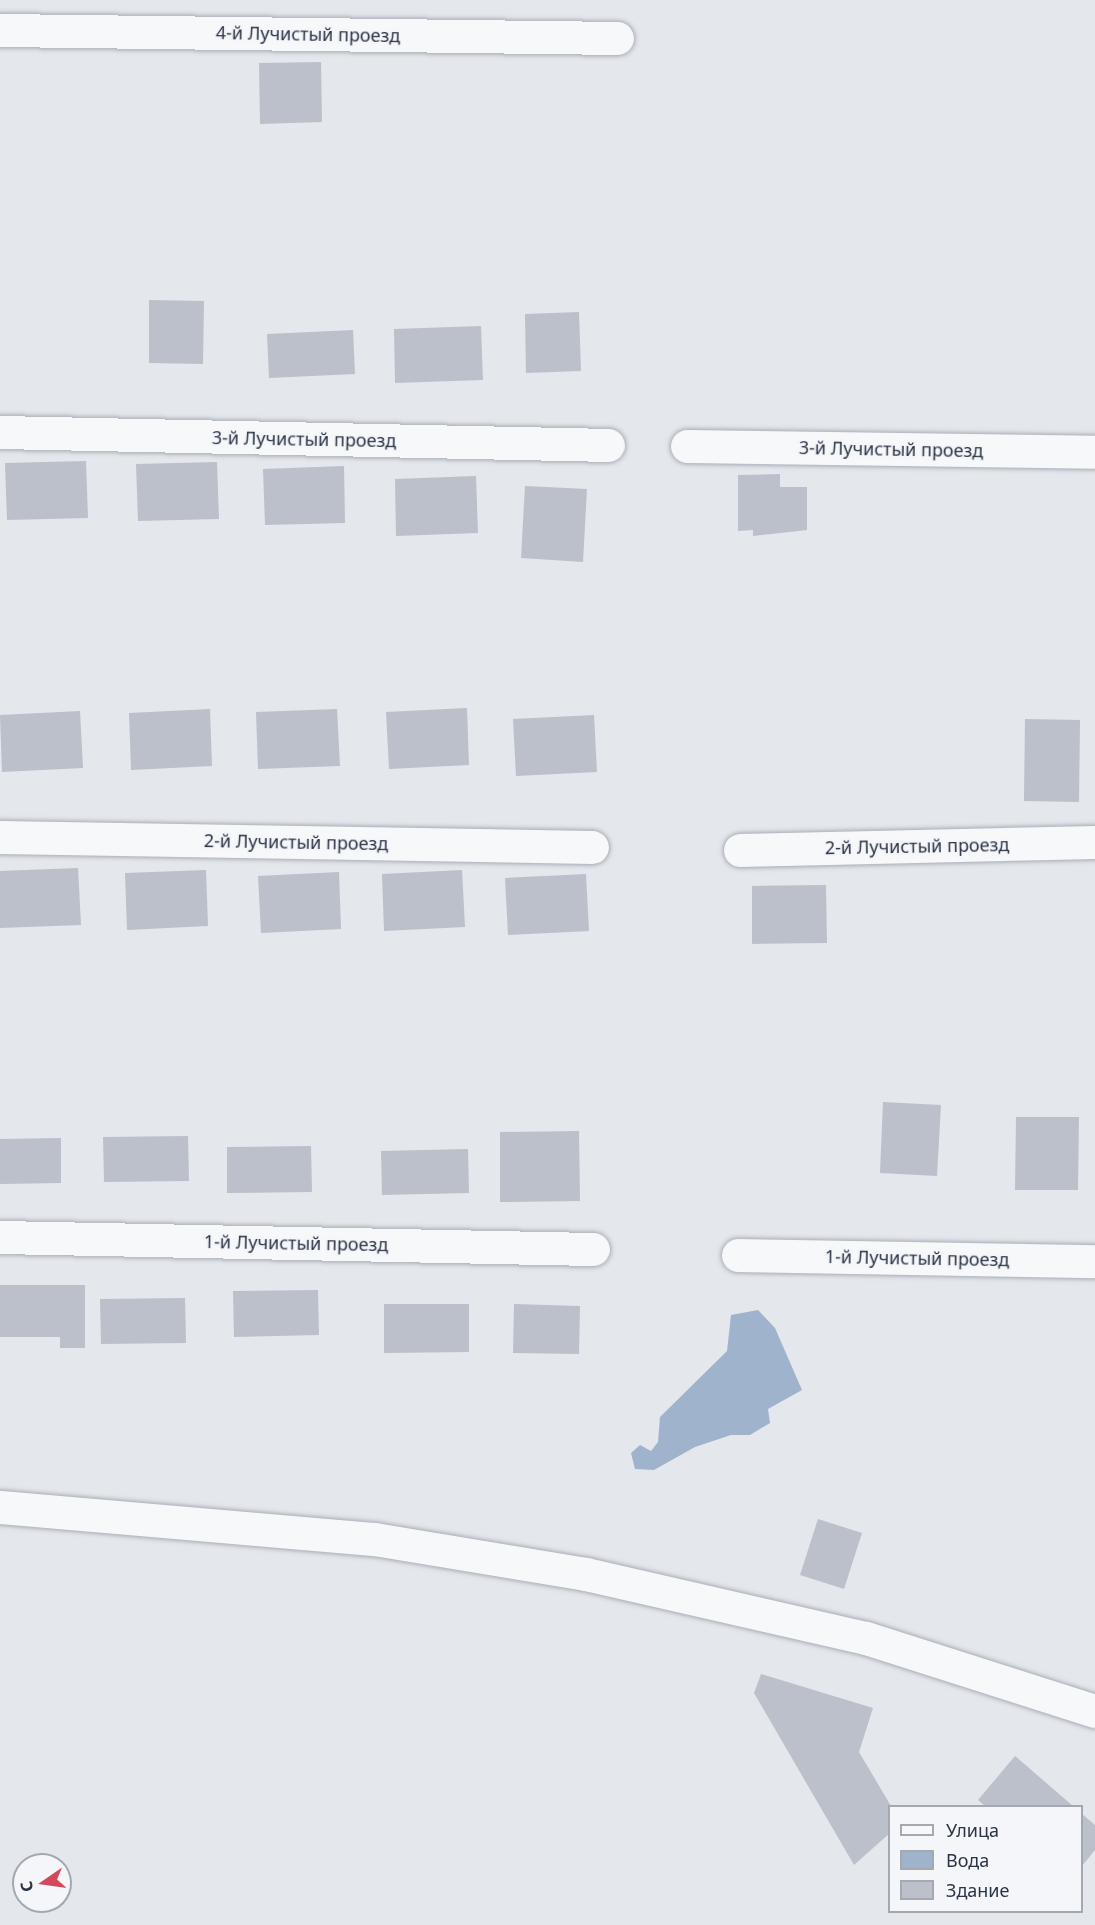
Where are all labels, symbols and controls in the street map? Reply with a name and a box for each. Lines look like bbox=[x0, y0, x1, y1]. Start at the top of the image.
street label: 4-й Лучистый проезд bbox=[216, 22, 400, 46]
street label: 3-й Лучистый проезд bbox=[212, 427, 396, 451]
street label: 3-й Лучистый проезд bbox=[799, 437, 983, 461]
street label: 2-й Лучистый проезд bbox=[204, 830, 388, 854]
street label: 2-й Лучистый проезд bbox=[825, 834, 1009, 858]
street label: 1-й Лучистый проезд bbox=[204, 1231, 388, 1255]
street label: 1-й Лучистый проезд bbox=[825, 1246, 1009, 1270]
legend bbox=[888, 1805, 1083, 1913]
text: Улица bbox=[946, 1818, 999, 1842]
text: Вода bbox=[946, 1848, 989, 1872]
north arrow bbox=[12, 1853, 72, 1913]
text: Здание bbox=[946, 1878, 1009, 1902]
text: С bbox=[15, 1879, 38, 1894]

